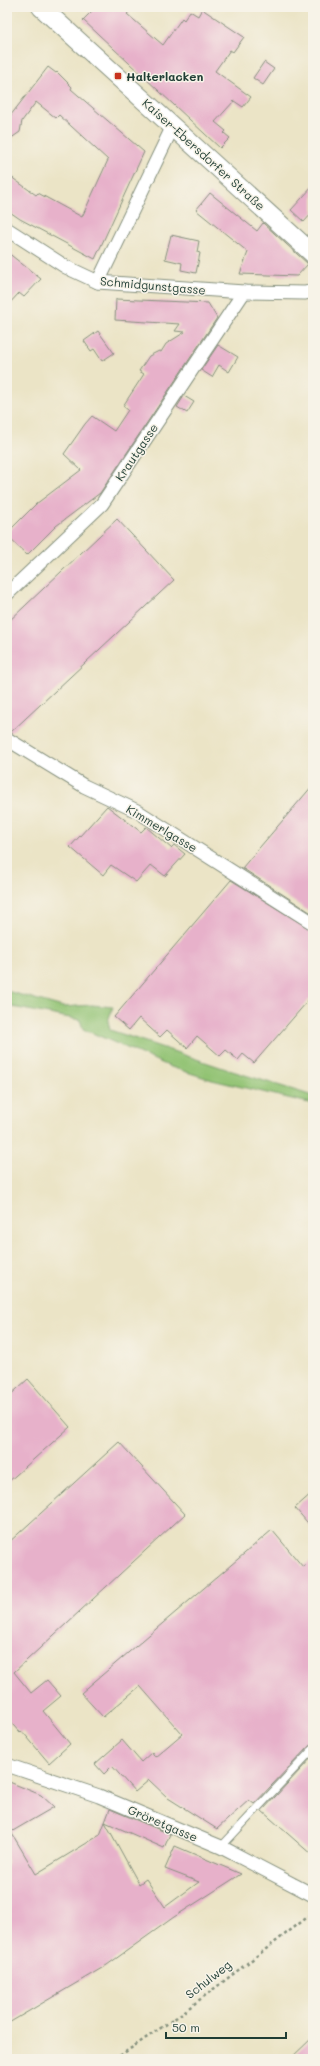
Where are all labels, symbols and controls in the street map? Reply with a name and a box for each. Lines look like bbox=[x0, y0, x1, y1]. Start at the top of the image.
place label: Halterlacken bbox=[126, 68, 203, 84]
marker: Halterlacken bbox=[113, 71, 123, 81]
street label: Kaiser-Ebersdorfer Straße bbox=[139, 95, 269, 213]
street label: Schmidgunstgasse bbox=[99, 272, 207, 298]
street label: Krautgasse bbox=[111, 420, 161, 484]
street label: Kimmerlgasse bbox=[124, 801, 200, 855]
street label: Gröretgasse bbox=[126, 1801, 200, 1845]
street label: Schulweg bbox=[182, 1956, 234, 2002]
scale bar bbox=[166, 2014, 286, 2040]
text: 50 m bbox=[172, 2019, 200, 2035]

